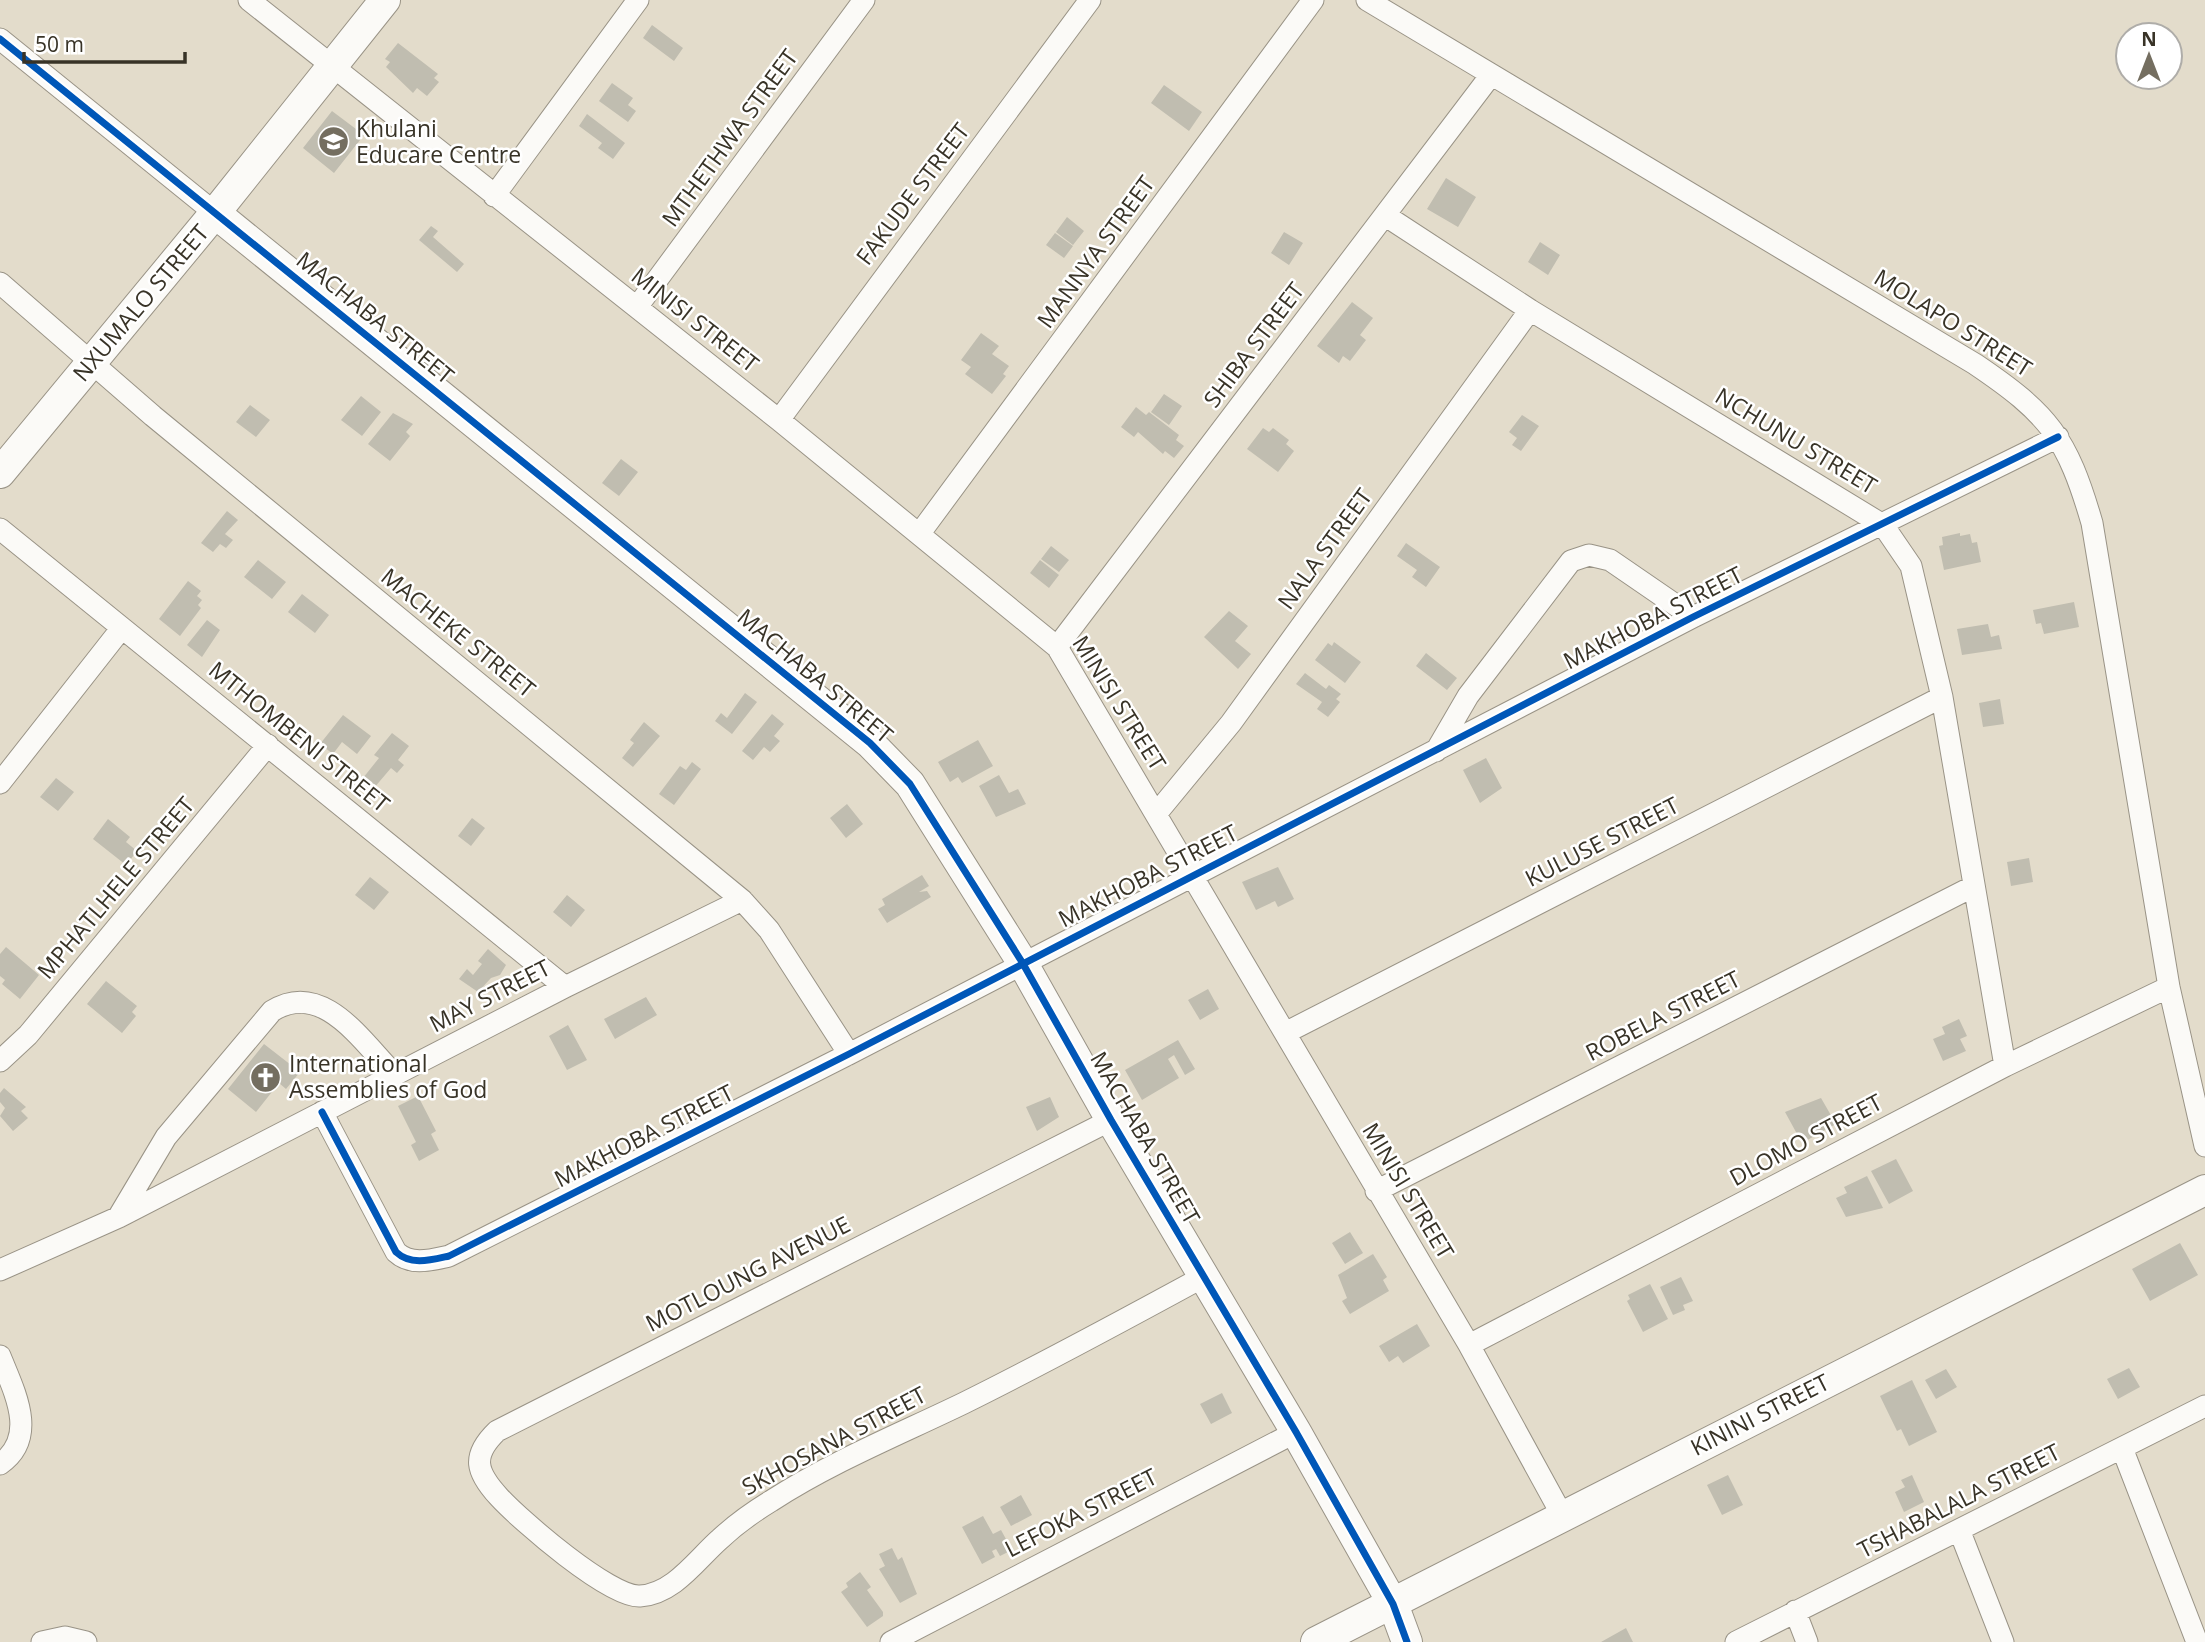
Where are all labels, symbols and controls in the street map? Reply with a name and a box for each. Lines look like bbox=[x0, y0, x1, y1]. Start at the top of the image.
scale bar bbox=[24, 21, 186, 65]
north arrow bbox=[2114, 21, 2184, 91]
text: N bbox=[2141, 26, 2157, 52]
text: 50 m bbox=[35, 30, 84, 58]
street label: MTHETHWA STREET bbox=[654, 42, 805, 233]
place label: Khulani Educare Centre bbox=[356, 112, 521, 170]
street label: FAKUDE STREET bbox=[848, 115, 976, 271]
school or university icon: Khulani Educare Centre bbox=[316, 125, 350, 159]
street label: MANNYA STREET bbox=[1029, 169, 1162, 334]
street label: NXUMALO STREET bbox=[65, 217, 216, 388]
street label: MACHABA STREET bbox=[290, 244, 461, 391]
street label: MINISI STREET bbox=[625, 259, 766, 379]
street label: MOLAPO STREET bbox=[1869, 261, 2039, 384]
street label: SHIBA STREET bbox=[1196, 275, 1311, 414]
street label: NCHUNU STREET bbox=[1710, 379, 1884, 501]
street label: NALA STREET bbox=[1269, 481, 1379, 615]
street label: MAKHOBA STREET bbox=[1557, 558, 1748, 676]
street label: MACHEKE STREET bbox=[375, 560, 543, 705]
street label: MACHABA STREET bbox=[731, 601, 901, 750]
street label: MINISI STREET bbox=[1066, 629, 1174, 776]
street label: MTHOMBENI STREET bbox=[203, 653, 397, 819]
street label: KULUSE STREET bbox=[1519, 788, 1684, 894]
street label: MPHATLHELE STREET bbox=[29, 789, 201, 985]
street label: MAKHOBA STREET bbox=[1052, 816, 1243, 934]
street label: MAY STREET bbox=[424, 951, 556, 1039]
street label: ROBELA STREET bbox=[1580, 962, 1746, 1068]
street label: MACHABA STREET bbox=[1083, 1045, 1208, 1230]
place label: International Assemblies of God bbox=[289, 1047, 487, 1105]
church icon: International Assemblies of God bbox=[249, 1060, 283, 1094]
street label: MAKHOBA STREET bbox=[548, 1076, 739, 1194]
street label: DLOMO STREET bbox=[1723, 1085, 1888, 1193]
street label: MINISI STREET bbox=[1356, 1116, 1462, 1265]
street label: MOTLOUNG AVENUE bbox=[640, 1208, 855, 1339]
street label: KININI STREET bbox=[1685, 1365, 1835, 1463]
street label: SKHOSANA STREET bbox=[736, 1378, 931, 1502]
street label: TSHABALALA STREET bbox=[1852, 1435, 2065, 1565]
street label: LEFOKA STREET bbox=[999, 1460, 1162, 1564]

